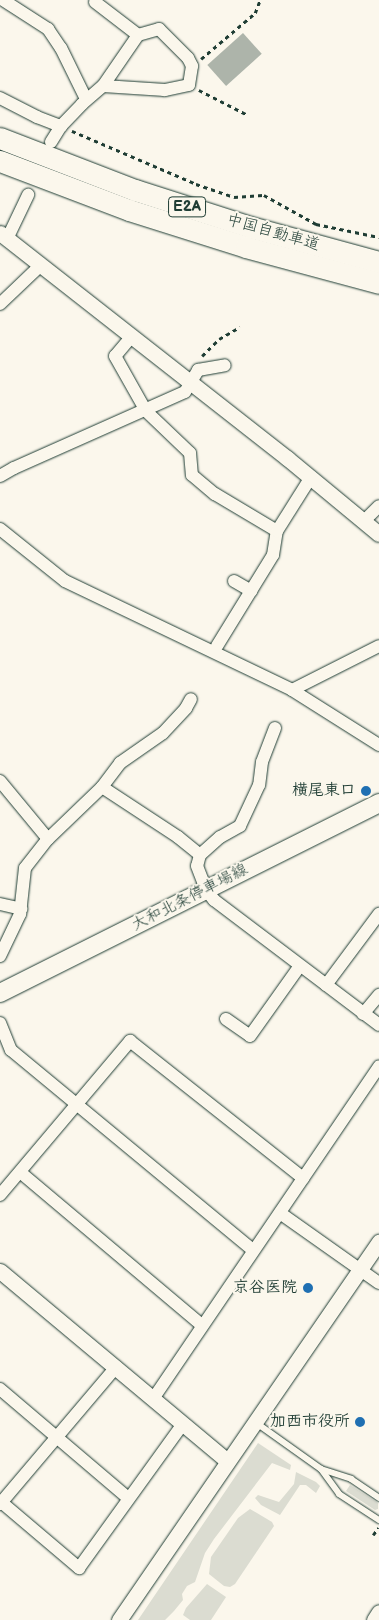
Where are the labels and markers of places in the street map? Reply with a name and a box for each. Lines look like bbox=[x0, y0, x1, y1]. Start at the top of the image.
place label: 横尾東口 bbox=[292, 781, 356, 801]
marker: 横尾東口 bbox=[360, 785, 372, 797]
place label: 京谷医院 bbox=[233, 1278, 297, 1298]
marker: 京谷医院 bbox=[301, 1281, 315, 1295]
place label: 加西市役所 bbox=[270, 1412, 350, 1432]
marker: 加西市役所 bbox=[354, 1416, 366, 1428]

